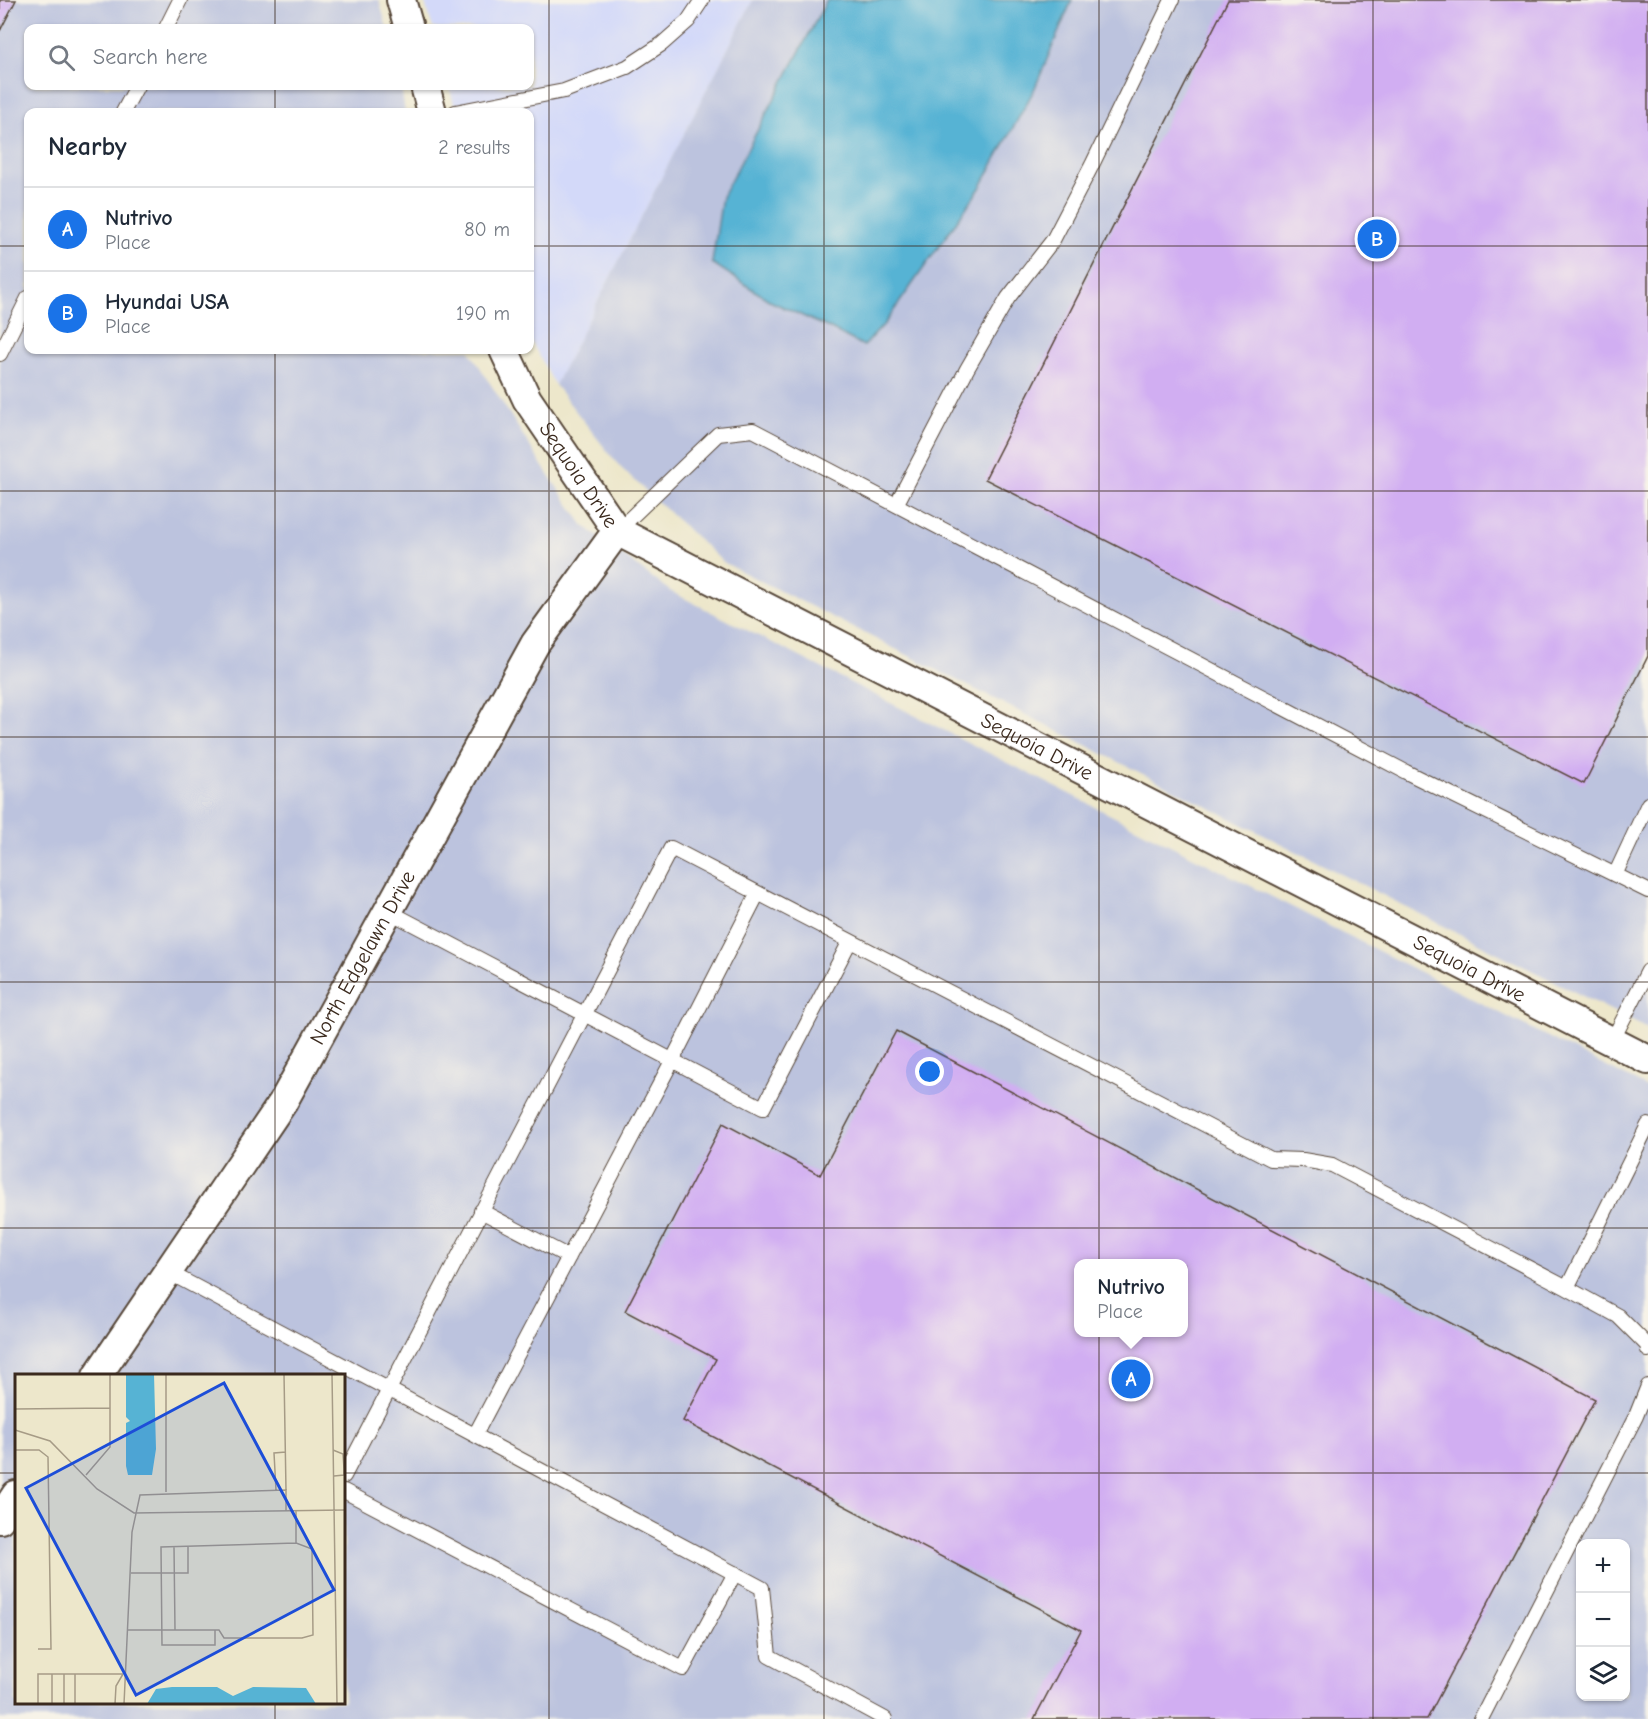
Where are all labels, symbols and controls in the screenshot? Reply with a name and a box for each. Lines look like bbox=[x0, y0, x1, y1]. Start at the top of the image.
search box bbox=[24, 24, 534, 90]
icon: search bbox=[45, 41, 78, 74]
text: Search here bbox=[93, 44, 208, 70]
text: Nearby bbox=[48, 132, 127, 162]
text: 2 results bbox=[438, 136, 510, 159]
text: Nutrivo bbox=[105, 205, 173, 231]
pin: B bbox=[1358, 216, 1396, 262]
text: A bbox=[62, 218, 73, 241]
text: 80 m bbox=[464, 218, 510, 241]
text: Place bbox=[105, 231, 151, 254]
text: Hyundai USA bbox=[105, 289, 229, 315]
text: B bbox=[61, 302, 74, 325]
text: 190 m bbox=[456, 302, 510, 325]
text: Place bbox=[105, 315, 151, 338]
street label: Sequoia Drive bbox=[534, 417, 623, 532]
street label: Sequoia Drive bbox=[977, 708, 1097, 785]
street label: North Edgelawn Drive bbox=[305, 866, 420, 1049]
street label: Sequoia Drive bbox=[1409, 930, 1530, 1007]
your location bbox=[915, 1057, 944, 1086]
popup bbox=[1074, 1259, 1188, 1337]
text: Nutrivo bbox=[1097, 1274, 1165, 1300]
text: Place bbox=[1097, 1300, 1143, 1323]
pin: A bbox=[1112, 1356, 1150, 1402]
inset map bbox=[15, 1374, 345, 1704]
map controls bbox=[1576, 1539, 1630, 1701]
button: + bbox=[1576, 1539, 1630, 1593]
button: − bbox=[1576, 1593, 1630, 1647]
button: layers bbox=[1576, 1647, 1630, 1701]

